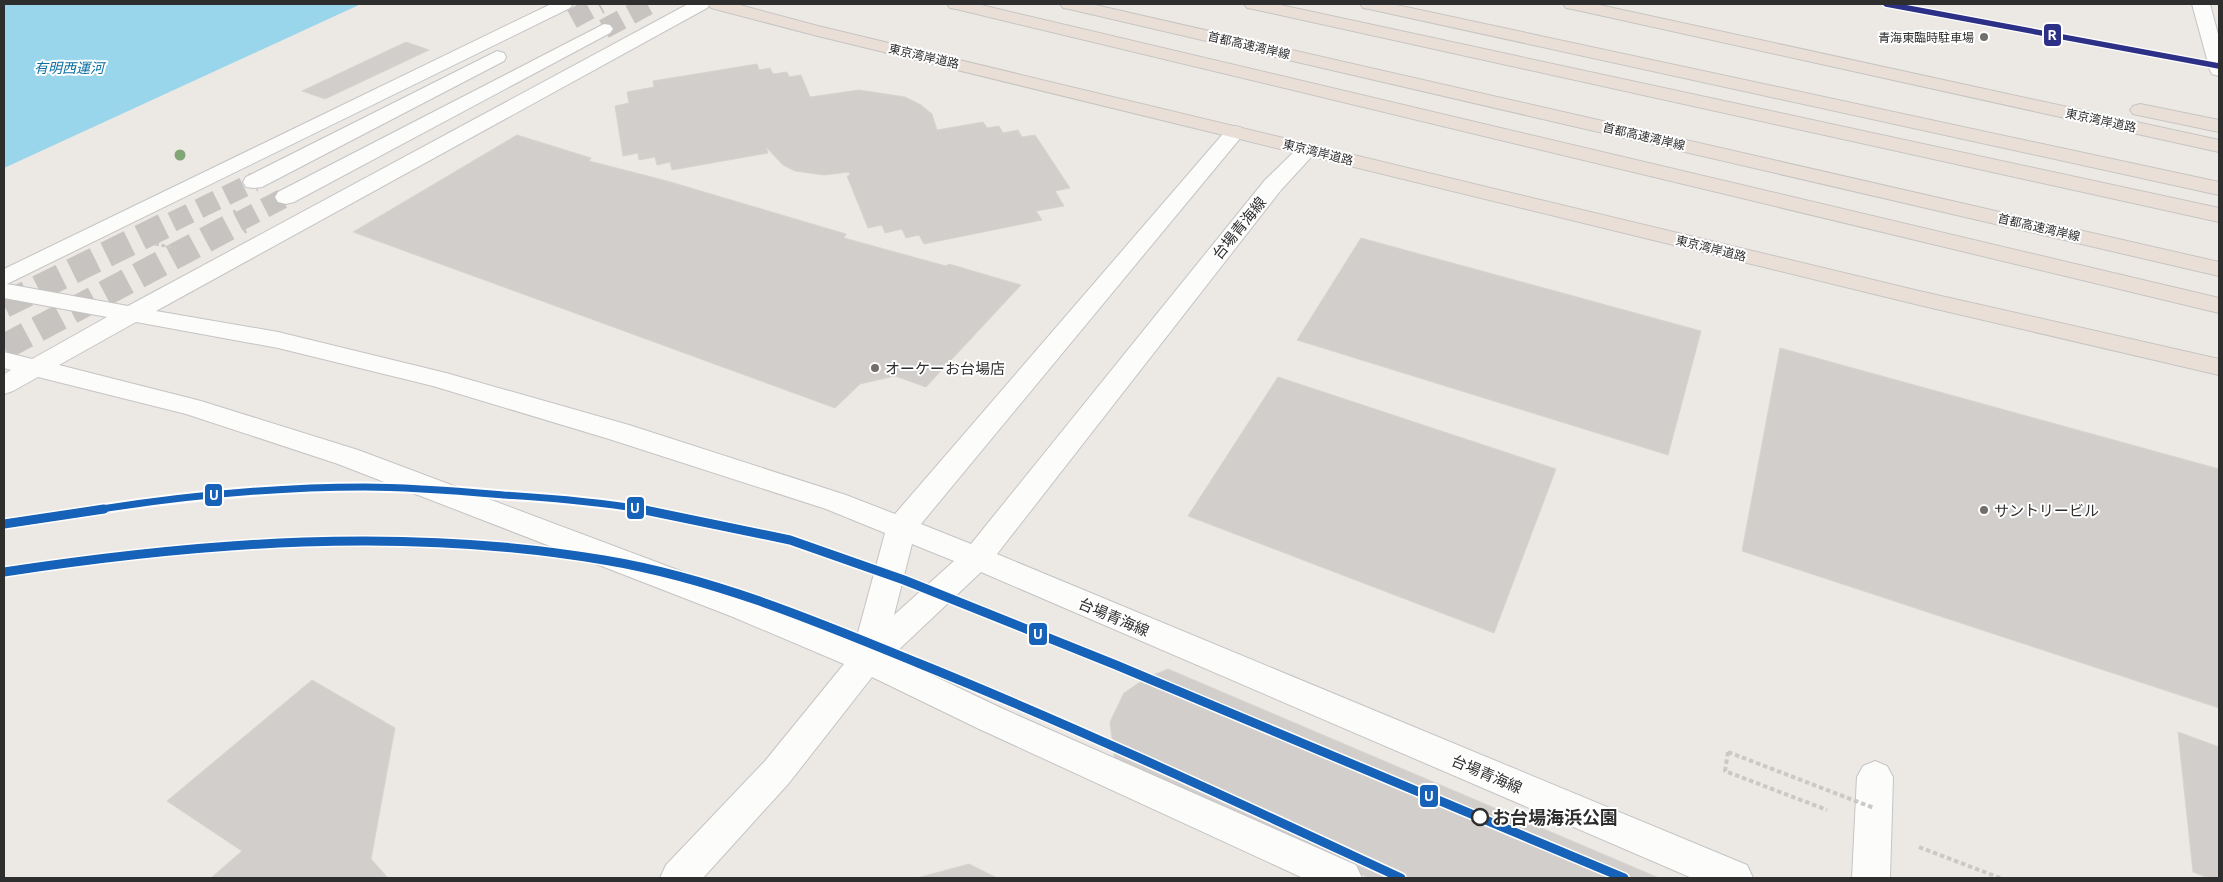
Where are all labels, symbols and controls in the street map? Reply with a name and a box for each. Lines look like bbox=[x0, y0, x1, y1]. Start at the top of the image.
line badge: R bbox=[2043, 23, 2062, 47]
text: R bbox=[2047, 27, 2057, 43]
street label: 首都高速湾岸線 bbox=[1207, 29, 1291, 61]
place label: 青海東臨時駐車場 bbox=[1878, 31, 1974, 44]
marker: 青海東臨時駐車場 bbox=[1978, 31, 1990, 43]
street label: 東京湾岸道路 bbox=[887, 42, 961, 70]
water label: 有明西運河 bbox=[34, 60, 107, 76]
street label: 東京湾岸道路 bbox=[2064, 106, 2138, 134]
street label: 首都高速湾岸線 bbox=[1602, 120, 1686, 152]
street label: 東京湾岸道路 bbox=[1281, 137, 1355, 167]
street label: 台場青海線 bbox=[1209, 194, 1269, 262]
street label: 首都高速湾岸線 bbox=[1997, 211, 2081, 243]
street label: 東京湾岸道路 bbox=[1674, 233, 1748, 263]
place label: オーケーお台場店 bbox=[885, 360, 1005, 377]
marker: オーケーお台場店 bbox=[869, 362, 881, 374]
line badge: U bbox=[204, 483, 223, 507]
text: U bbox=[209, 487, 219, 503]
line badge: U bbox=[626, 496, 645, 520]
text: U bbox=[630, 500, 640, 516]
place label: サントリービル bbox=[1994, 502, 2099, 519]
marker: サントリービル bbox=[1978, 504, 1990, 516]
street label: 台場青海線 bbox=[1076, 595, 1152, 639]
line badge: U bbox=[1028, 622, 1048, 646]
text: U bbox=[1033, 626, 1043, 642]
street label: 台場青海線 bbox=[1449, 752, 1525, 796]
line badge: U bbox=[1419, 784, 1439, 808]
text: U bbox=[1424, 788, 1434, 804]
place label: お台場海浜公園 bbox=[1492, 807, 1618, 827]
marker: お台場海浜公園 bbox=[1471, 808, 1489, 826]

